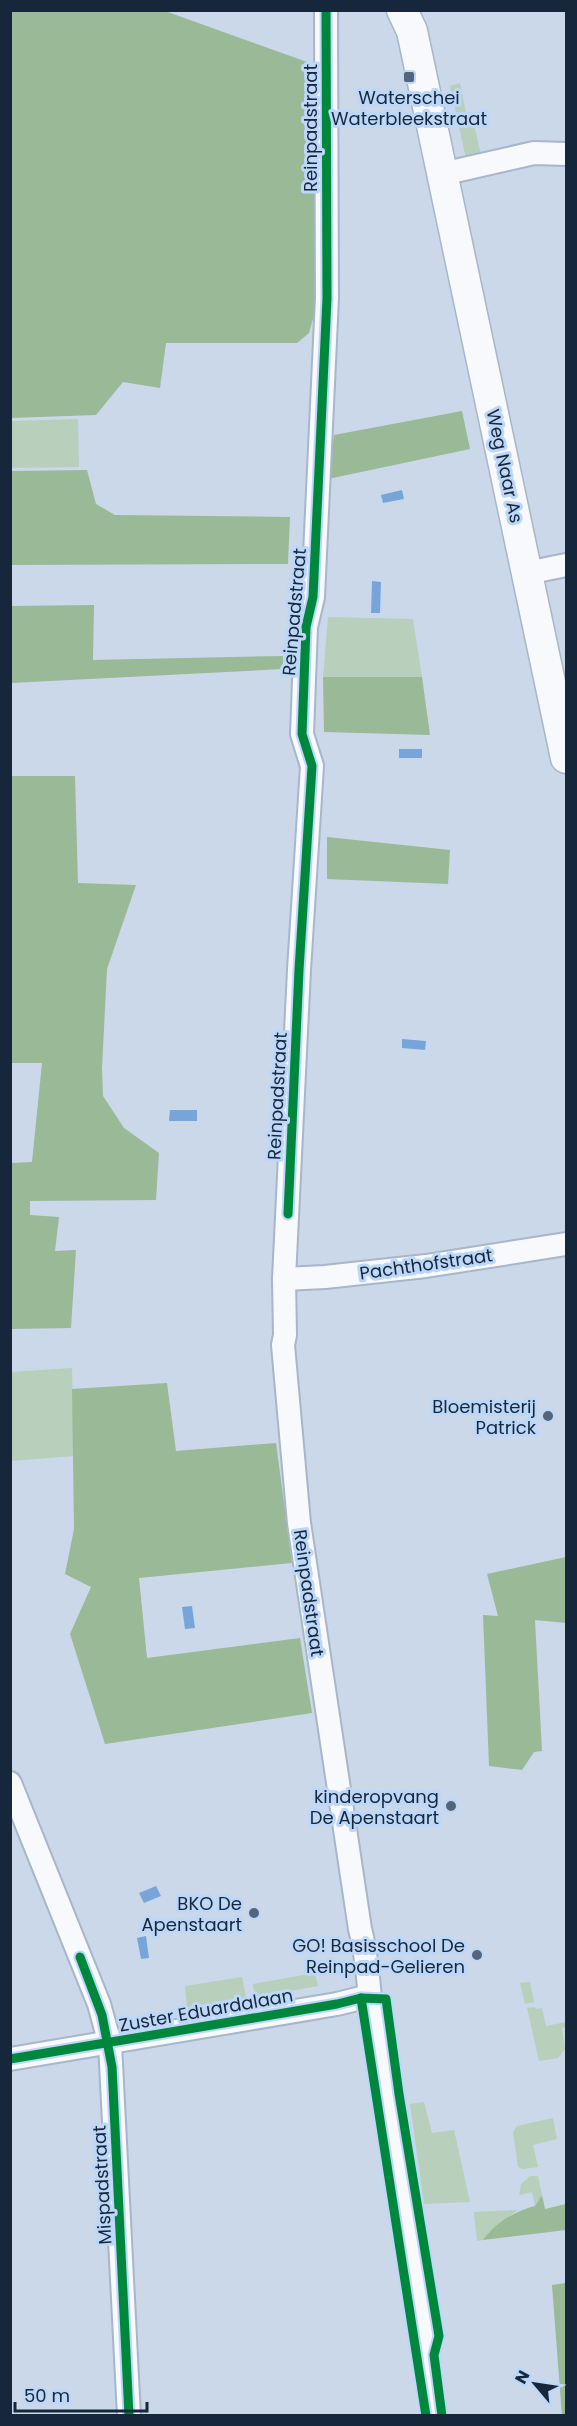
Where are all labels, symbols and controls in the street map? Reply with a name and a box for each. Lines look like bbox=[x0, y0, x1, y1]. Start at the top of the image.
street label: Reinpadstraat bbox=[298, 64, 323, 192]
marker: Waterschei Waterbleekstraat bbox=[402, 70, 416, 84]
place label: Waterschei Waterbleekstraat bbox=[331, 85, 487, 131]
street label: Weg Naar As bbox=[481, 407, 529, 525]
street label: Reinpadstraat bbox=[276, 547, 312, 677]
street label: Reinpadstraat bbox=[261, 1031, 293, 1161]
street label: Pachthofstraat bbox=[358, 1242, 494, 1286]
place label: Bloemisterij Patrick bbox=[432, 1394, 537, 1440]
marker: Bloemisterij Patrick bbox=[541, 1409, 555, 1423]
street label: Reinpadstraat bbox=[288, 1528, 330, 1658]
place label: kinderopvang De Apenstaart bbox=[310, 1784, 439, 1830]
marker: kinderopvang De Apenstaart bbox=[444, 1799, 458, 1813]
place label: BKO De Apenstaart bbox=[141, 1891, 242, 1937]
marker: BKO De Apenstaart bbox=[247, 1906, 261, 1920]
place label: GO! Basisschool De Reinpad-Gelieren bbox=[292, 1933, 465, 1979]
marker: GO! Basisschool De Reinpad-Gelieren bbox=[470, 1948, 484, 1962]
street label: Zuster Eduardalaan bbox=[117, 1982, 295, 2038]
street label: Mispadstraat bbox=[86, 2125, 118, 2245]
north arrow bbox=[505, 2354, 565, 2414]
text: N bbox=[509, 2366, 535, 2388]
scale bar bbox=[15, 2375, 147, 2413]
text: 50 m bbox=[24, 2383, 70, 2408]

